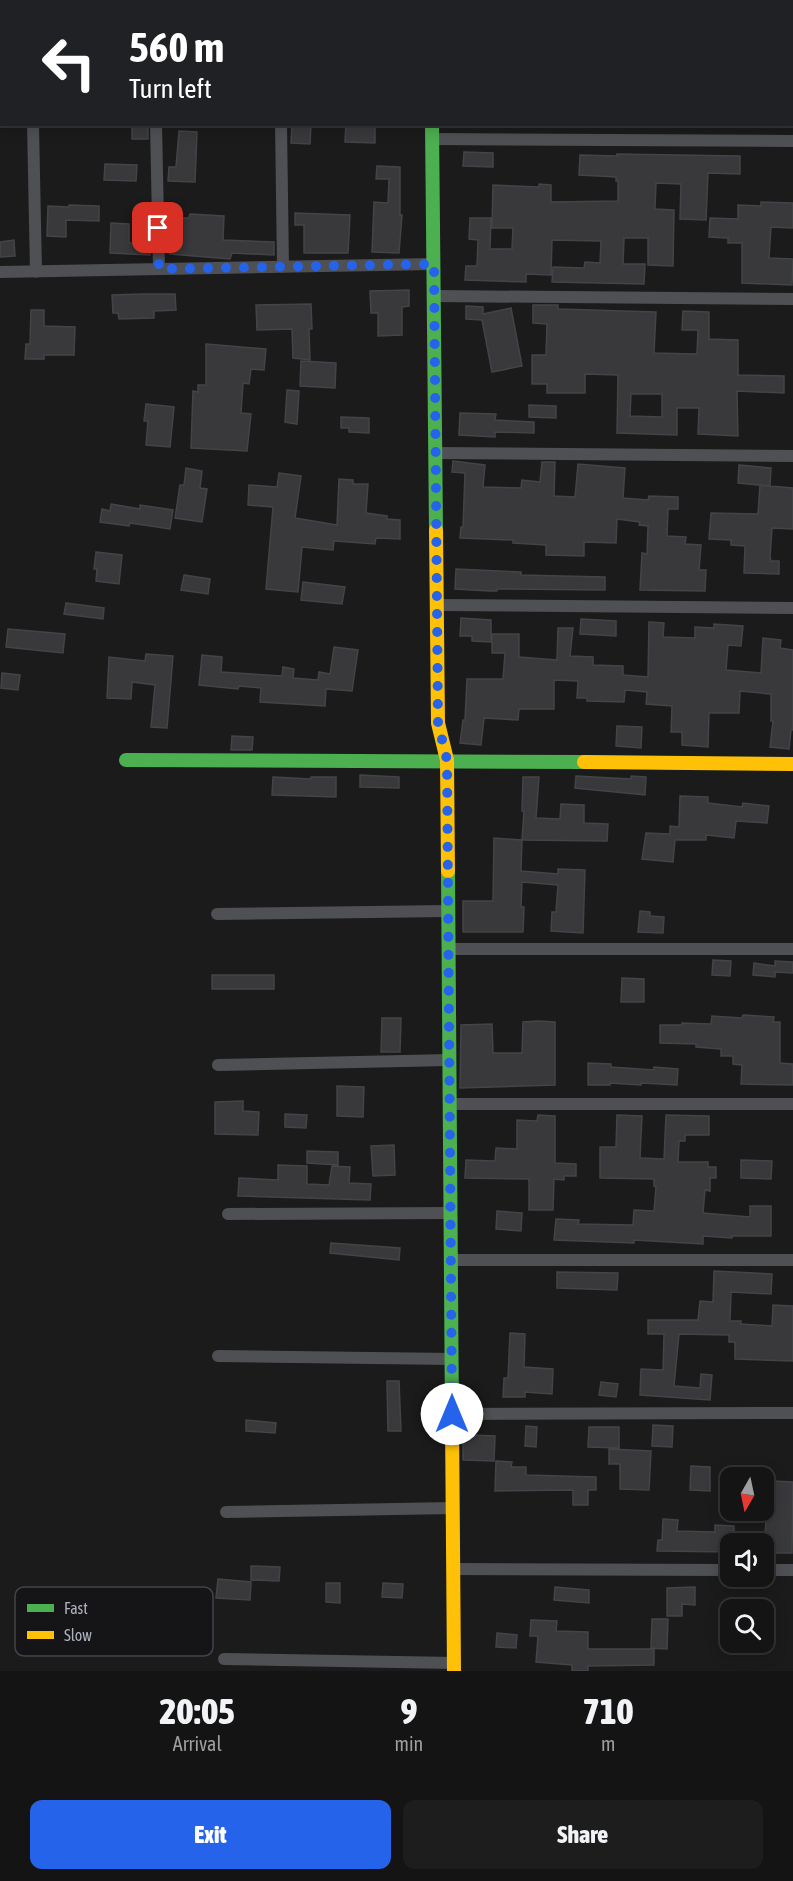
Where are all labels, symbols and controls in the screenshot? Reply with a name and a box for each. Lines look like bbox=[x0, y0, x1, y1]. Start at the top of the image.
text: 560 m bbox=[129, 23, 224, 71]
icon: left bbox=[30, 24, 108, 102]
text: Turn left bbox=[129, 73, 212, 104]
pin bbox=[132, 202, 183, 253]
icon: arrive bbox=[141, 211, 174, 244]
position arrow bbox=[420, 1382, 484, 1446]
north arrow bbox=[720, 1467, 774, 1521]
map controls bbox=[720, 1467, 774, 1653]
button: sound bbox=[720, 1533, 774, 1587]
legend bbox=[15, 1587, 213, 1656]
text: Fast bbox=[64, 1599, 88, 1617]
button: search bbox=[720, 1599, 774, 1653]
text: Slow bbox=[64, 1626, 92, 1644]
text: 20:05 bbox=[160, 1690, 235, 1732]
text: 9 bbox=[400, 1690, 417, 1732]
text: 710 bbox=[583, 1690, 634, 1732]
text: Arrival bbox=[173, 1732, 222, 1755]
text: min bbox=[395, 1732, 423, 1755]
text: m bbox=[601, 1732, 615, 1755]
button: Exit bbox=[30, 1800, 391, 1869]
button: Share bbox=[403, 1800, 763, 1869]

